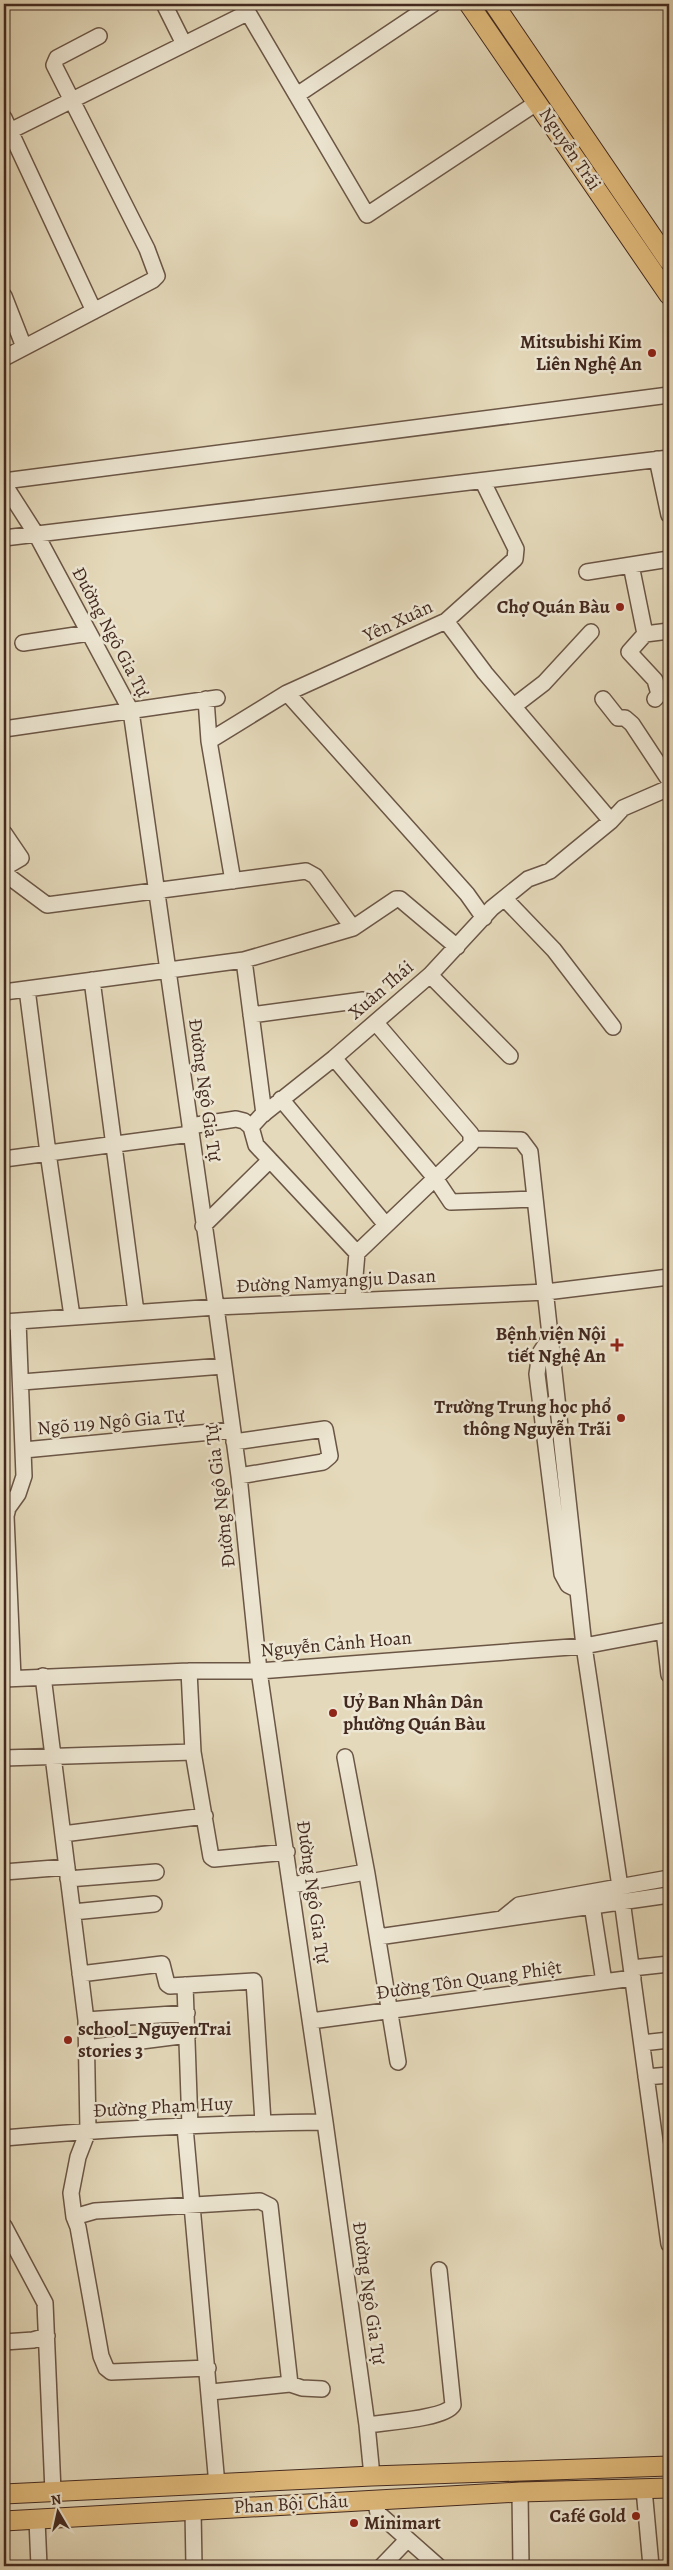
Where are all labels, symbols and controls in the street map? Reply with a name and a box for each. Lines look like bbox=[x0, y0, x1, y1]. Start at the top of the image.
street label: Nguyễn Trãi bbox=[533, 102, 607, 196]
place label: Mitsubishi Kim Liên Nghệ An bbox=[520, 329, 642, 377]
marker: Mitsubishi Kim Liên Nghệ An bbox=[646, 347, 658, 359]
street label: Đường Ngô Gia Tự bbox=[66, 562, 157, 702]
street label: Yên Xuân bbox=[358, 594, 437, 649]
place label: Chợ Quán Bàu bbox=[497, 594, 611, 620]
marker: Chợ Quán Bàu bbox=[614, 601, 626, 613]
street label: Xuân Thái bbox=[343, 954, 419, 1026]
street label: Đường Ngô Gia Tự bbox=[182, 1017, 228, 1164]
street label: Đường Namyangju Dasan bbox=[235, 1263, 437, 1299]
place label: Bệnh viện Nội tiết Nghệ An bbox=[495, 1321, 606, 1369]
marker: Bệnh viện Nội tiết Nghệ An bbox=[610, 1338, 624, 1352]
place label: Trường Trung học phổ thông Nguyễn Trãi bbox=[434, 1394, 611, 1442]
street label: Ngõ 119 Ngô Gia Tự bbox=[36, 1403, 186, 1441]
marker: Trường Trung học phổ thông Nguyễn Trãi bbox=[615, 1412, 627, 1424]
street label: Đường Ngô Gia Tự bbox=[198, 1422, 242, 1569]
street label: Nguyễn Cảnh Hoan bbox=[259, 1624, 413, 1664]
place label: Uỷ Ban Nhân Dân phường Quán Bàu bbox=[343, 1689, 486, 1737]
marker: Uỷ Ban Nhân Dân phường Quán Bàu bbox=[327, 1707, 339, 1719]
street label: Đường Ngô Gia Tự bbox=[290, 1819, 336, 1966]
street label: Đường Tôn Quang Phiệt bbox=[374, 1954, 564, 2006]
place label: school_NguyenTrai stories 3 bbox=[78, 2016, 232, 2064]
marker: school_NguyenTrai stories 3 bbox=[62, 2034, 74, 2046]
street label: Đường Phạm Huy bbox=[93, 2090, 234, 2124]
street label: Đường Ngô Gia Tự bbox=[346, 2220, 392, 2367]
north arrow bbox=[32, 2488, 82, 2538]
street label: Phan Bội Châu bbox=[233, 2488, 350, 2520]
text: N bbox=[50, 2489, 63, 2510]
place label: Café Gold bbox=[550, 2503, 627, 2529]
place label: Minimart bbox=[364, 2510, 442, 2536]
marker: Café Gold bbox=[630, 2510, 642, 2522]
marker: Minimart bbox=[348, 2517, 360, 2529]

